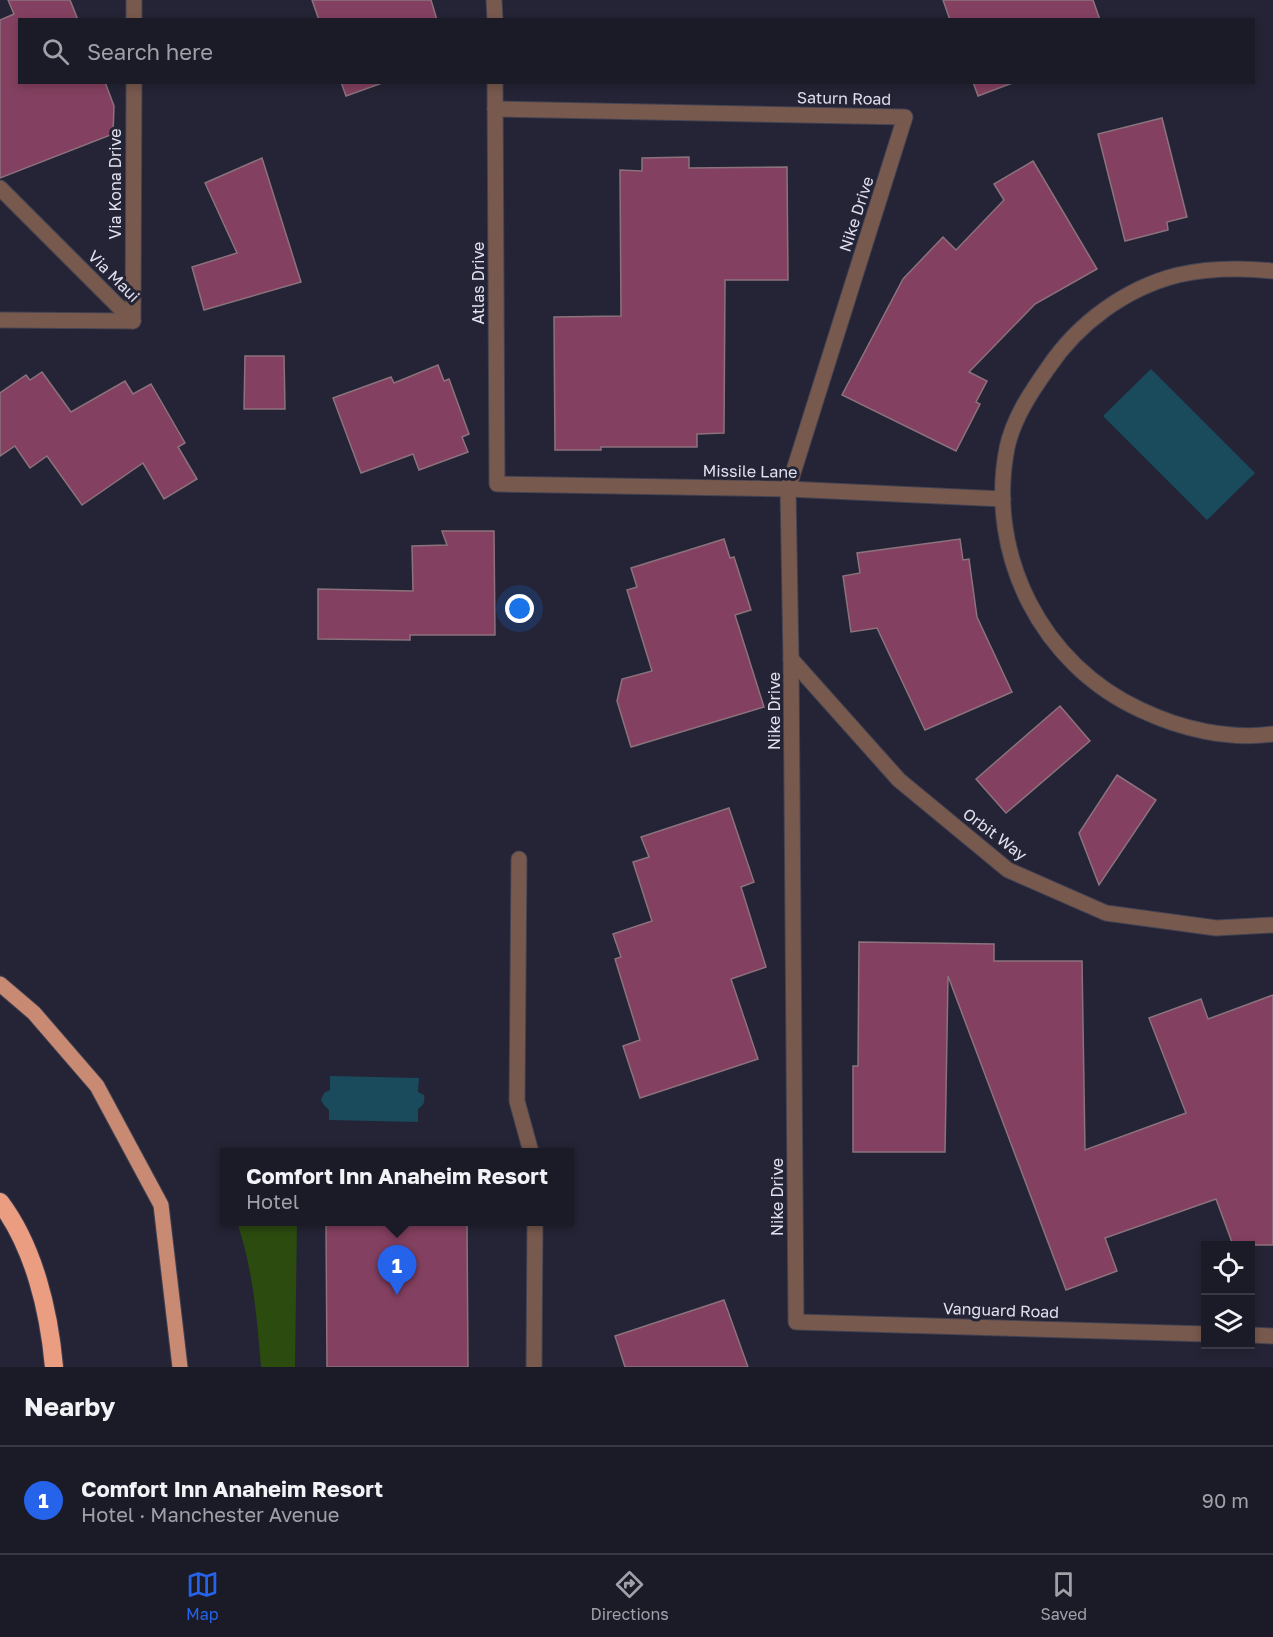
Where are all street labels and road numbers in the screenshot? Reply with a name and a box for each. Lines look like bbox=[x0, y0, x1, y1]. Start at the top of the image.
street label: Saturn Road bbox=[797, 87, 891, 109]
street label: Via Kona Drive bbox=[105, 129, 125, 239]
street label: Nike Drive bbox=[834, 174, 878, 254]
street label: Atlas Drive bbox=[468, 242, 488, 324]
street label: Via Maui bbox=[84, 246, 144, 306]
street label: Missile Lane bbox=[702, 460, 798, 482]
street label: Nike Drive bbox=[764, 672, 784, 750]
street label: Orbit Way bbox=[959, 803, 1031, 865]
street label: Nike Drive bbox=[767, 1158, 787, 1236]
street label: Vanguard Road bbox=[943, 1298, 1059, 1322]

